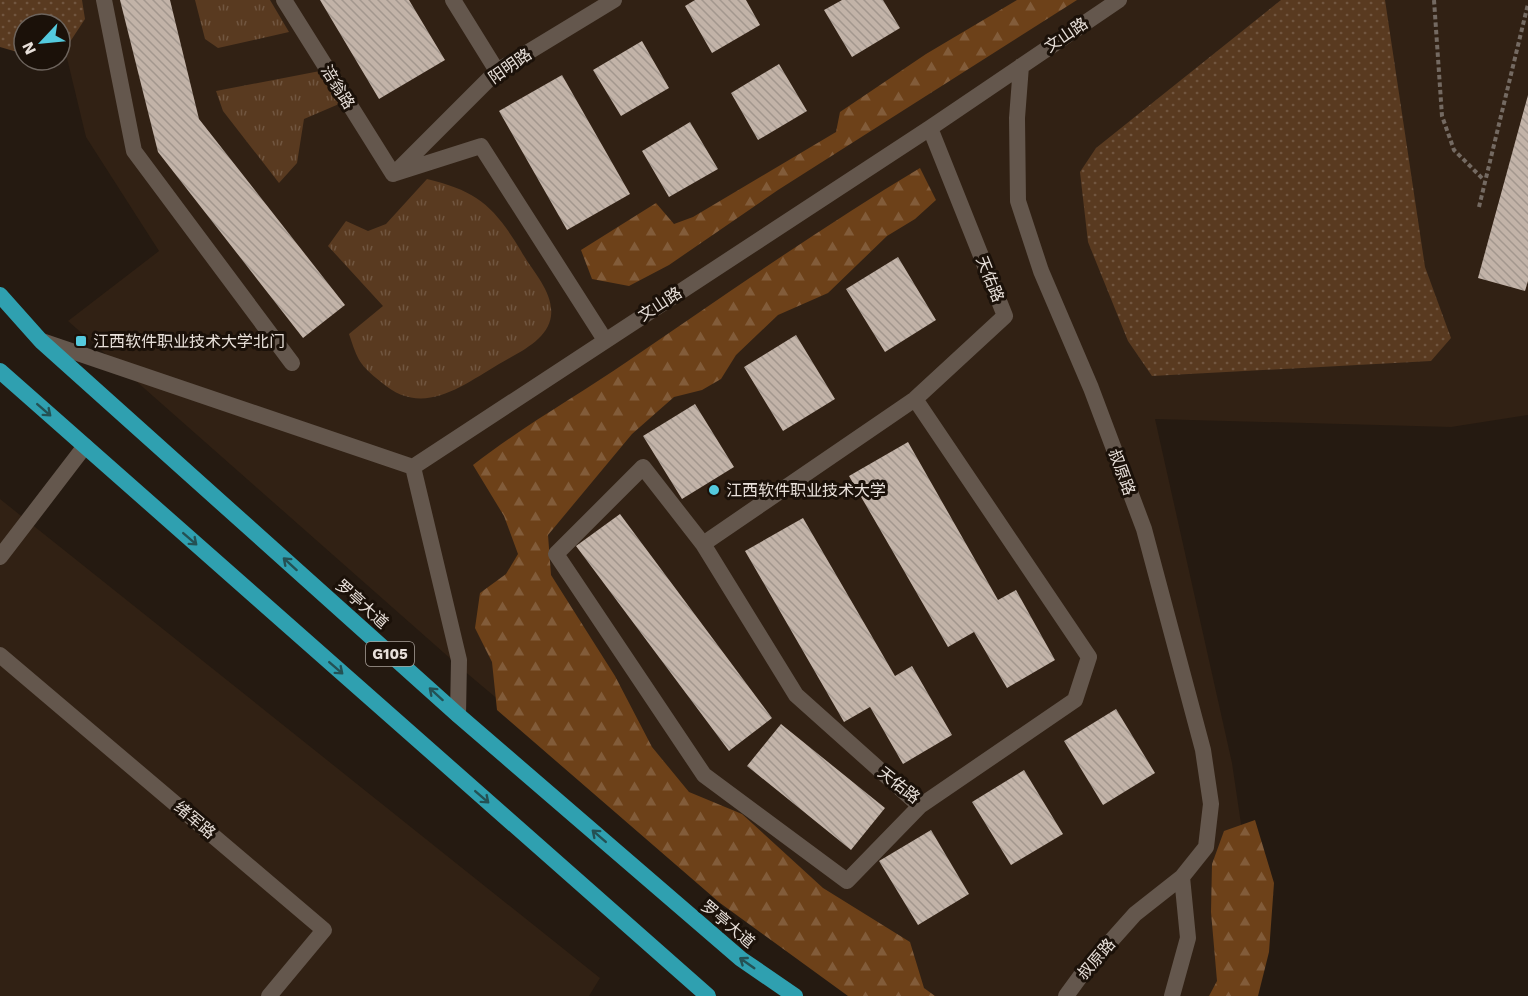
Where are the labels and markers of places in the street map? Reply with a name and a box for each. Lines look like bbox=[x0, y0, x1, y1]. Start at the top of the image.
place label: 江西软件职业技术大学北门 bbox=[93, 332, 285, 351]
marker: 江西软件职业技术大学北门 bbox=[74, 334, 88, 348]
place label: 江西软件职业技术大学 bbox=[726, 481, 886, 500]
marker: 江西软件职业技术大学 bbox=[707, 483, 721, 497]

